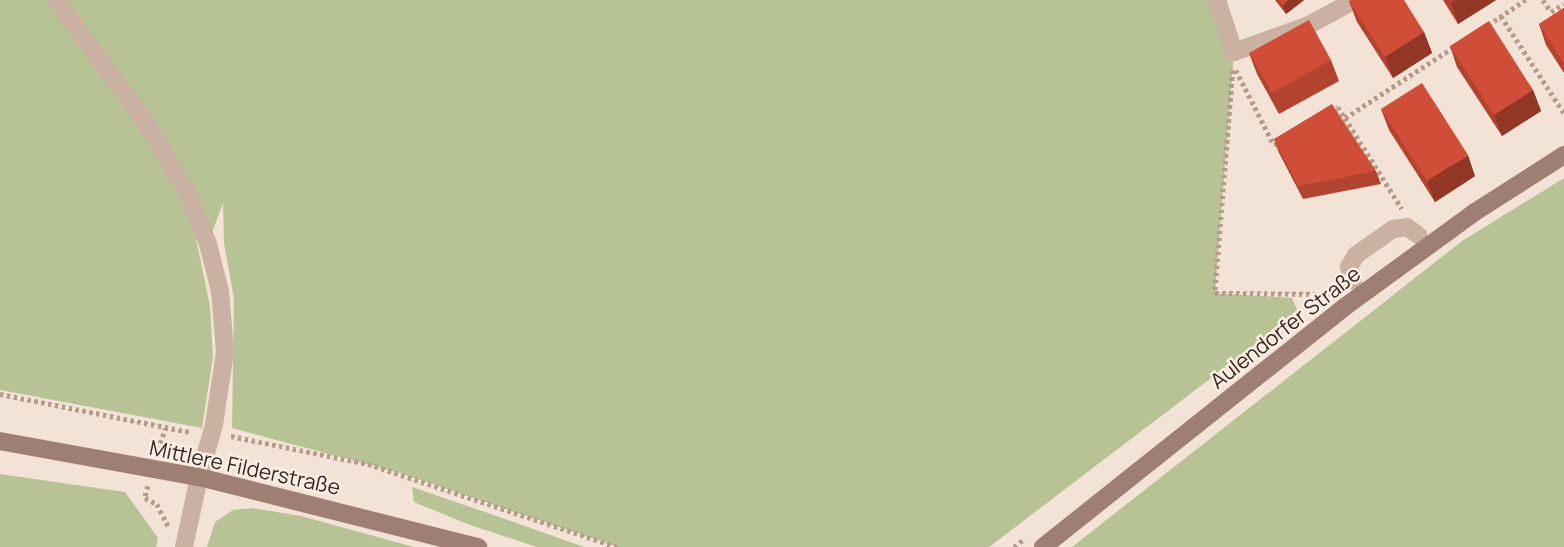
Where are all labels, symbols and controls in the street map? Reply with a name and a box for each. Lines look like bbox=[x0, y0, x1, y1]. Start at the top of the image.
street label: Aulendorfer Straße bbox=[1205, 261, 1365, 393]
street label: Mittlere Filderstraße bbox=[147, 434, 343, 500]

